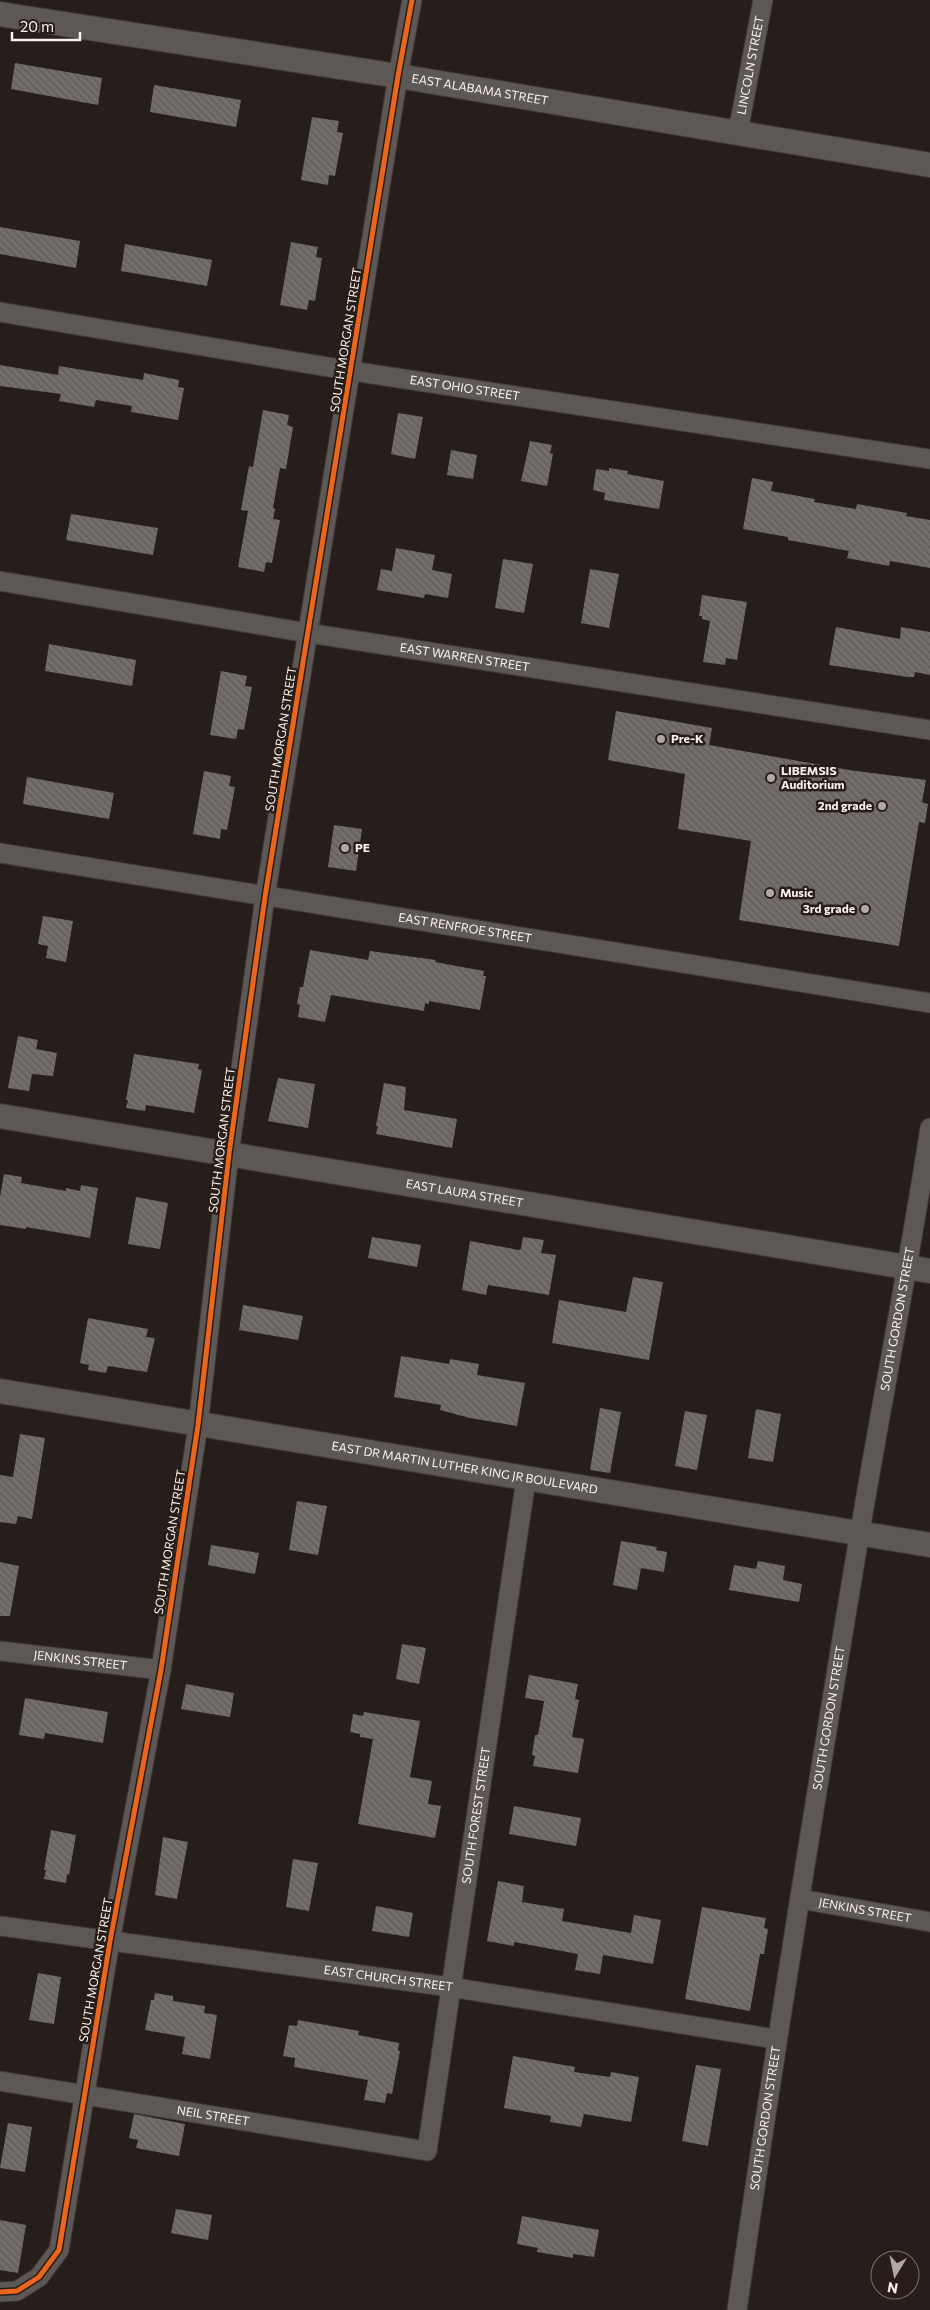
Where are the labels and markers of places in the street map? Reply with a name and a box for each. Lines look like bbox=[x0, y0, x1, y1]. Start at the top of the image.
place label: Pre-K bbox=[671, 731, 704, 745]
marker: Pre-K bbox=[655, 733, 667, 745]
place label: LIBEMSIS Auditorium bbox=[781, 763, 845, 791]
marker: LIBEMSIS Auditorium bbox=[765, 772, 777, 784]
place label: 2nd grade bbox=[818, 798, 872, 812]
marker: 2nd grade bbox=[876, 800, 888, 812]
place label: PE bbox=[355, 840, 370, 854]
marker: PE bbox=[339, 842, 351, 854]
place label: Music bbox=[780, 885, 813, 899]
marker: Music bbox=[764, 887, 776, 899]
place label: 3rd grade bbox=[803, 901, 855, 915]
marker: 3rd grade bbox=[859, 903, 871, 915]

